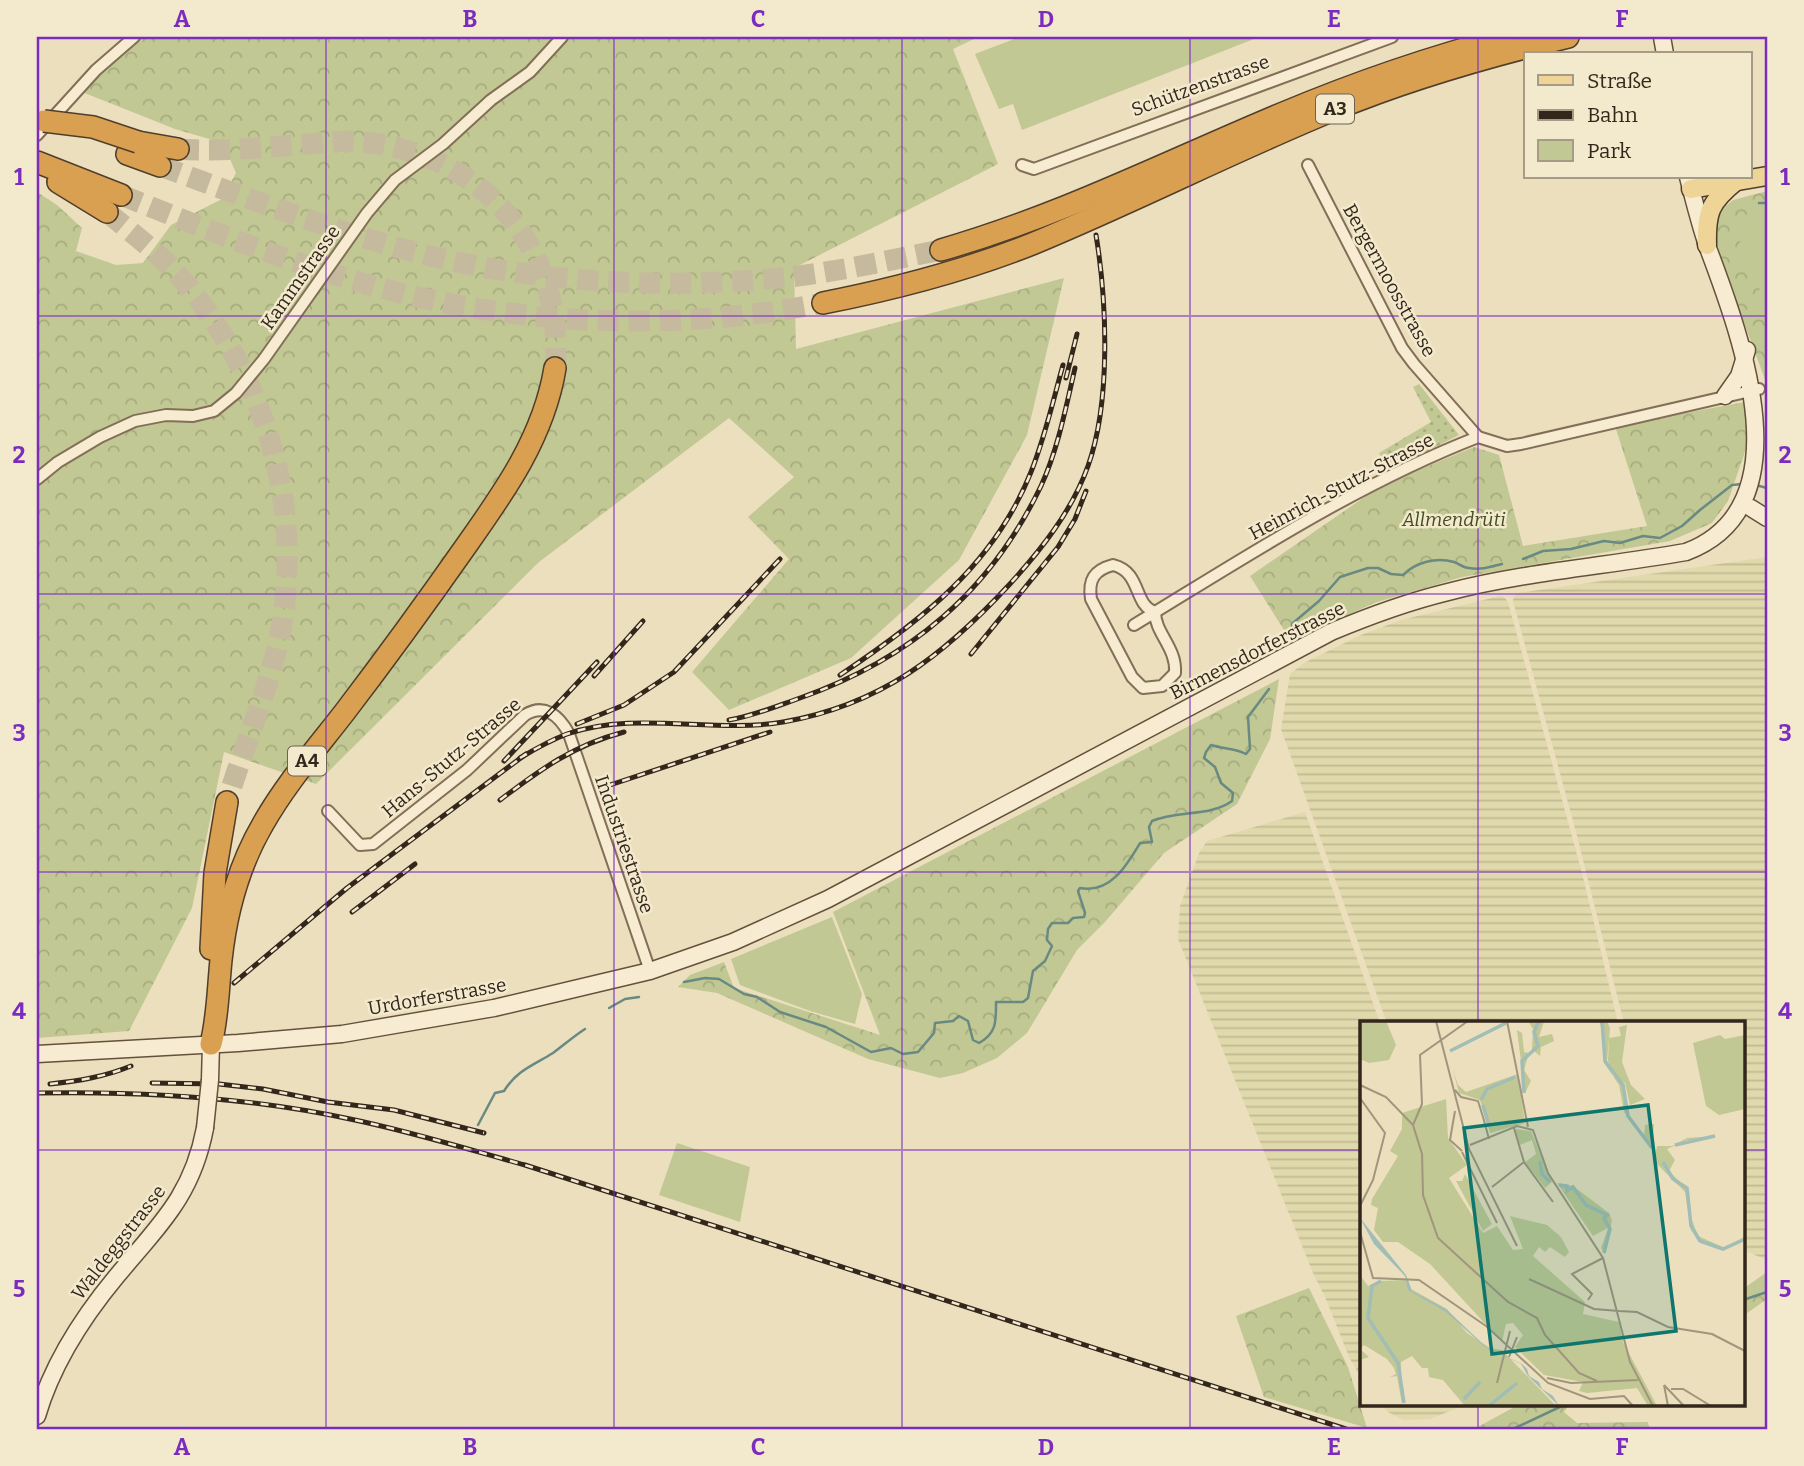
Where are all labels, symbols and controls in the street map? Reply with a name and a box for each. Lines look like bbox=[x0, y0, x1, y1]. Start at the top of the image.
text: A bbox=[174, 5, 191, 33]
text: B bbox=[463, 5, 477, 33]
text: C bbox=[751, 5, 765, 33]
text: D bbox=[1038, 5, 1054, 33]
text: E bbox=[1327, 5, 1341, 33]
text: F bbox=[1616, 5, 1629, 33]
street label: Schützenstrasse bbox=[1128, 50, 1272, 121]
legend bbox=[1524, 52, 1752, 178]
text: Straße bbox=[1587, 68, 1652, 94]
road number: A3 bbox=[1316, 94, 1354, 124]
text: Bahn bbox=[1587, 102, 1638, 128]
text: Park bbox=[1587, 138, 1631, 164]
text: 1 bbox=[14, 163, 24, 191]
text: 1 bbox=[1780, 163, 1790, 191]
street label: Bergermoosstrasse bbox=[1338, 200, 1441, 361]
street label: Kammstrasse bbox=[256, 221, 345, 334]
street label: Heinrich-Stutz-Strasse bbox=[1245, 428, 1438, 545]
text: 2 bbox=[13, 441, 26, 469]
text: 2 bbox=[1779, 441, 1792, 469]
park label: Allmendrüti bbox=[1401, 508, 1506, 531]
street label: Birmensdorferstrasse bbox=[1166, 596, 1349, 705]
street label: Hans-Stutz-Strasse bbox=[377, 693, 525, 822]
text: 3 bbox=[12, 719, 26, 747]
text: 3 bbox=[1778, 719, 1792, 747]
road number: A4 bbox=[288, 746, 326, 776]
street label: Industriestrasse bbox=[590, 772, 659, 916]
street label: Urdorferstrasse bbox=[366, 973, 508, 1020]
text: 4 bbox=[12, 997, 26, 1025]
text: 4 bbox=[1778, 997, 1792, 1025]
inset map bbox=[1360, 1021, 1744, 1406]
street label: Waldeggstrasse bbox=[66, 1180, 170, 1304]
text: 5 bbox=[13, 1275, 25, 1303]
text: 5 bbox=[1779, 1275, 1791, 1303]
text: A bbox=[174, 1433, 191, 1461]
text: B bbox=[463, 1433, 477, 1461]
text: C bbox=[751, 1433, 765, 1461]
text: D bbox=[1038, 1433, 1054, 1461]
text: E bbox=[1327, 1433, 1341, 1461]
text: F bbox=[1616, 1433, 1629, 1461]

